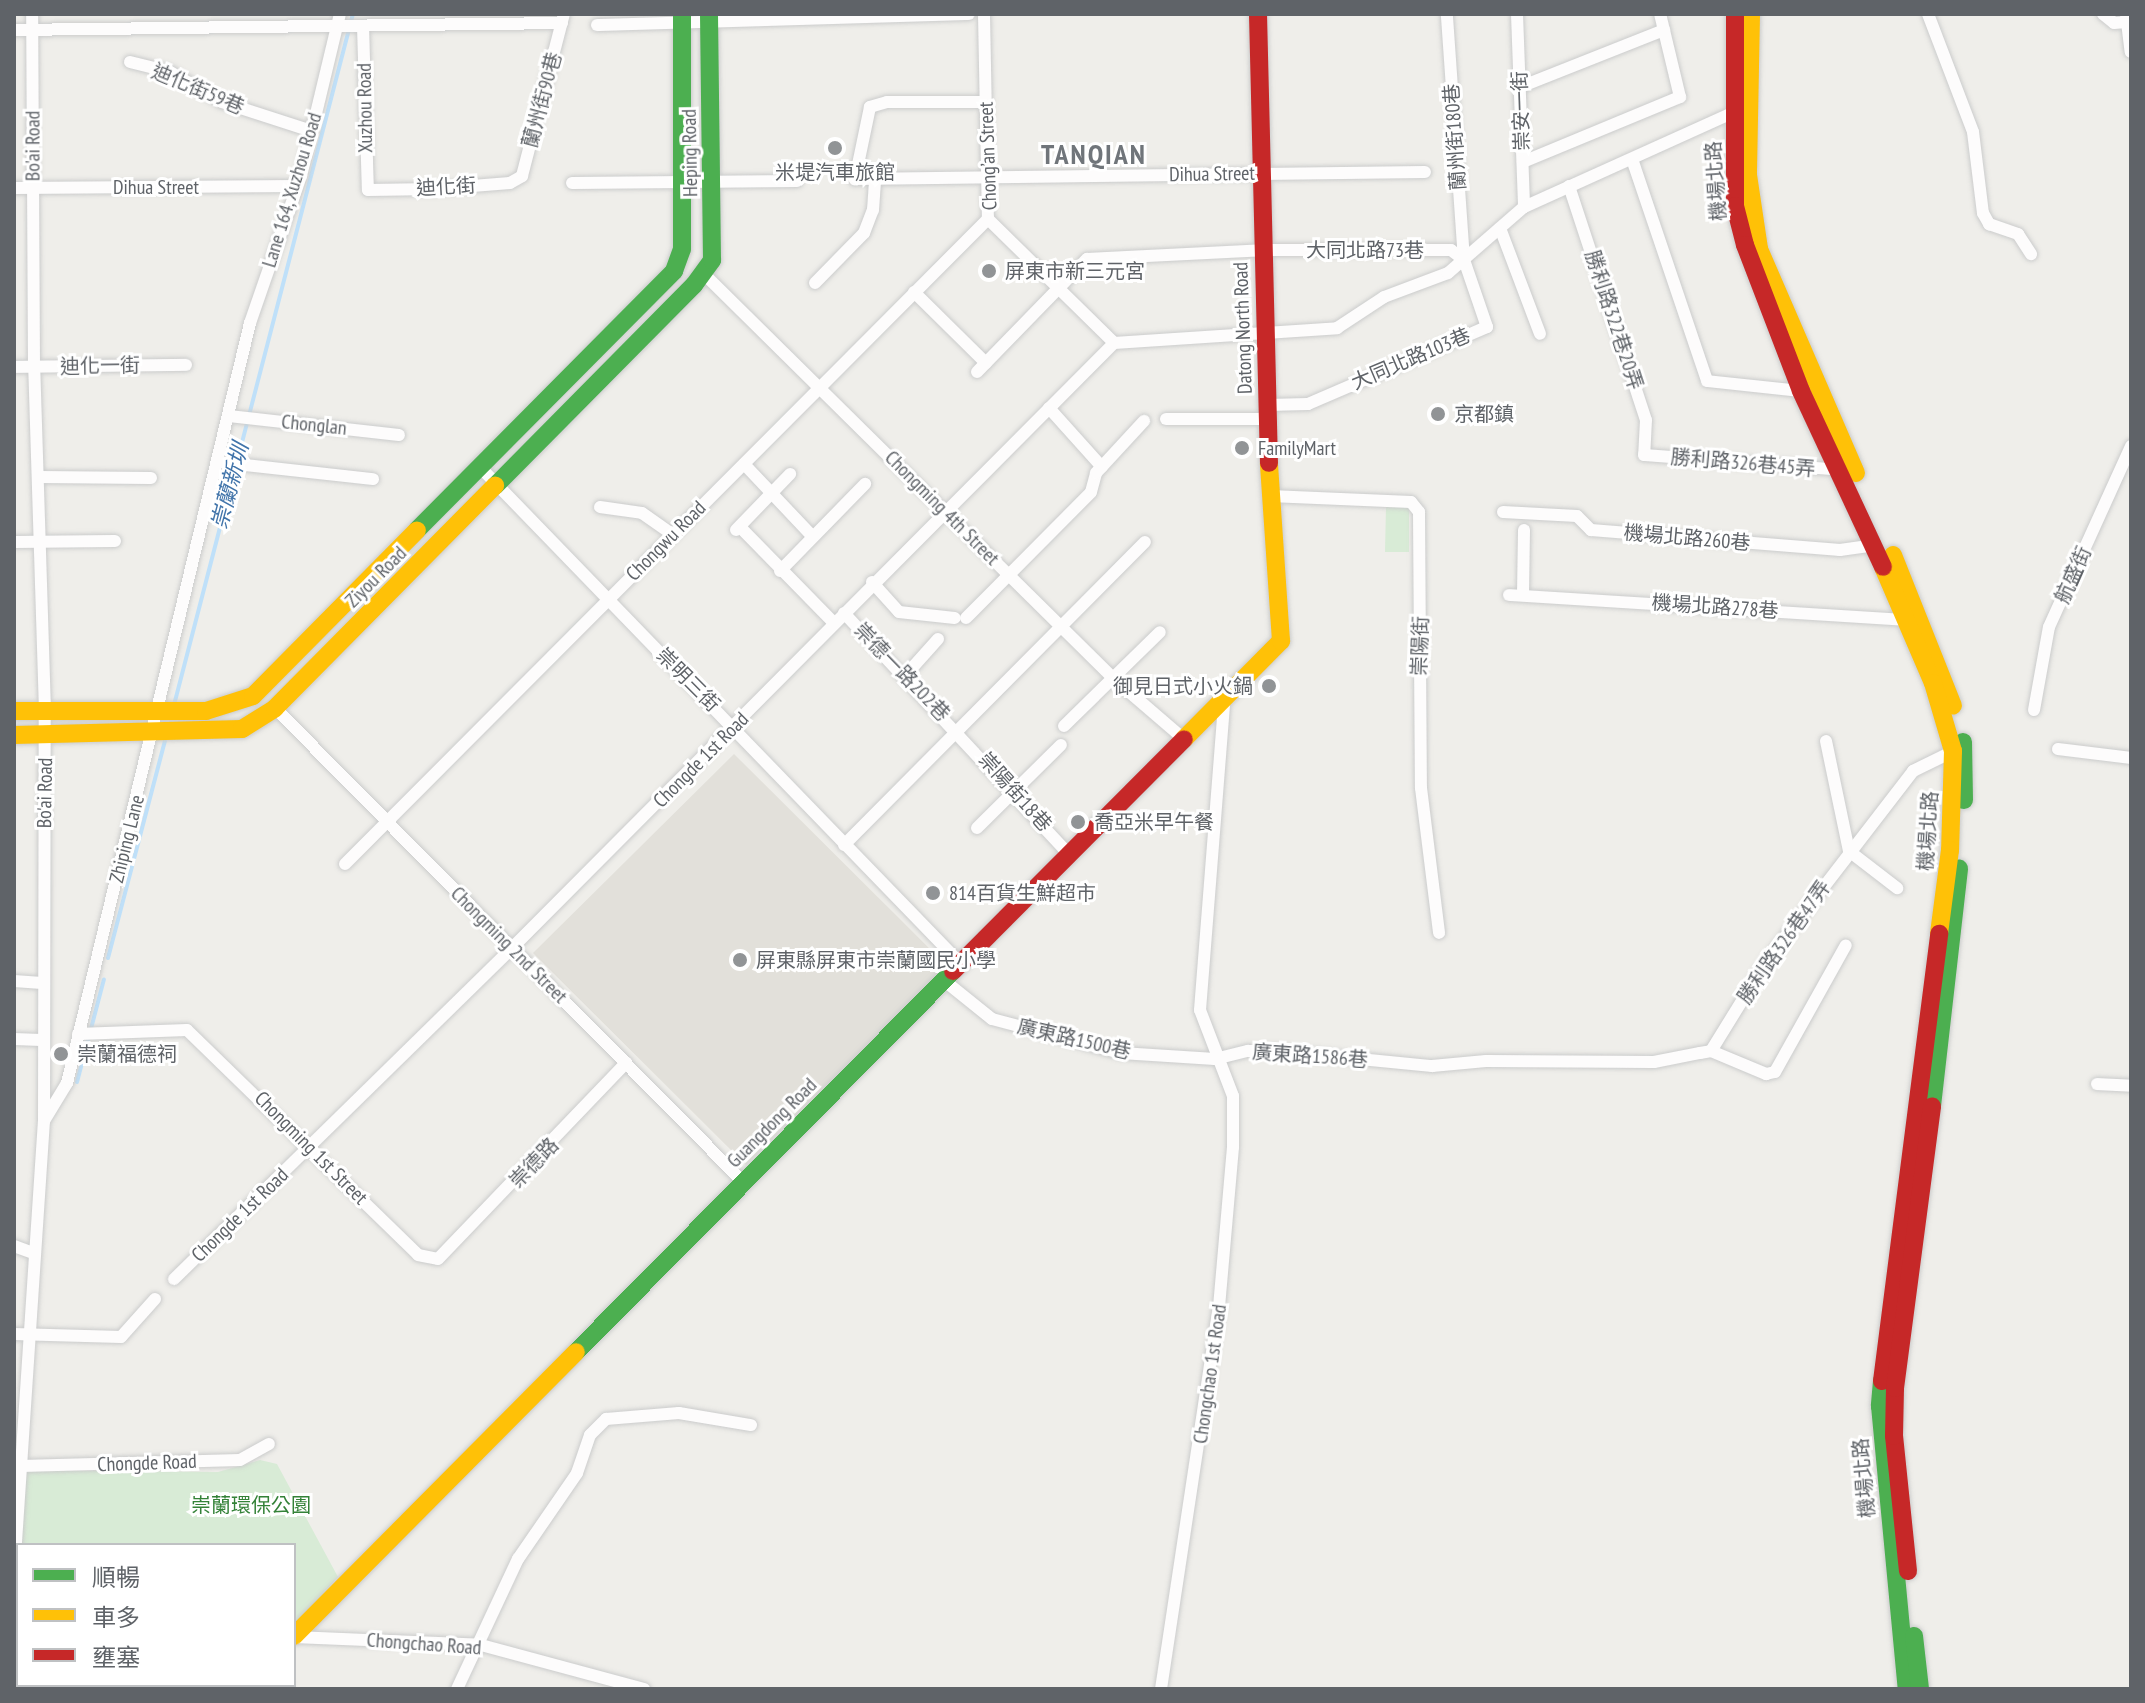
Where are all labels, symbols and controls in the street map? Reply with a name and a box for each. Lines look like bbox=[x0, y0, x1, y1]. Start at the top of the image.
street label: 蘭州街90巷 bbox=[518, 50, 566, 150]
street label: 迪化街59巷 bbox=[148, 59, 248, 119]
street label: Xuzhou Road bbox=[352, 63, 378, 153]
street label: 崇安一街 bbox=[1508, 71, 1534, 151]
street label: 蘭州街180巷 bbox=[1439, 83, 1471, 191]
street label: Chong’an Street bbox=[974, 101, 1002, 211]
street label: Lane 164, Xuzhou Road bbox=[257, 109, 327, 271]
street label: Heping Road bbox=[677, 109, 703, 197]
street label: Bo'ai Road bbox=[21, 111, 45, 181]
district label: TANQIAN bbox=[1041, 137, 1147, 171]
marker: 米堤汽車旅館 bbox=[826, 139, 844, 157]
street label: 機場北路 bbox=[1701, 140, 1731, 222]
place label: 米堤汽車旅館 bbox=[775, 160, 895, 184]
street label: Dihua Street bbox=[1169, 161, 1255, 187]
street label: 迪化街 bbox=[415, 173, 477, 201]
street label: Dihua Street bbox=[113, 175, 199, 199]
street label: 大同北路73巷 bbox=[1306, 238, 1424, 262]
street label: 勝利路322巷20弄 bbox=[1580, 247, 1648, 393]
place label: 屏東市新三元宮 bbox=[1005, 259, 1145, 283]
marker: 屏東市新三元宮 bbox=[980, 262, 998, 280]
street label: Datong North Road bbox=[1229, 262, 1257, 394]
street label: 大同北路103巷 bbox=[1348, 323, 1474, 395]
street label: 迪化一街 bbox=[60, 353, 140, 379]
place label: 京都鎮 bbox=[1454, 402, 1514, 426]
marker: 京都鎮 bbox=[1429, 405, 1447, 423]
street label: Chonglan bbox=[280, 410, 348, 440]
place label: FamilyMart bbox=[1258, 436, 1336, 460]
marker: FamilyMart bbox=[1233, 439, 1251, 457]
water label: 崇蘭新圳 bbox=[206, 440, 254, 532]
street label: 勝利路326巷45弄 bbox=[1670, 445, 1816, 481]
street label: Chongming 4th Street bbox=[880, 446, 1004, 570]
street label: Chongwu Road bbox=[621, 496, 711, 586]
street label: 機場北路260巷 bbox=[1623, 521, 1751, 555]
street label: Ziyou Road bbox=[341, 542, 411, 612]
street label: 航盛街 bbox=[2050, 543, 2096, 607]
street label: 機場北路278巷 bbox=[1651, 591, 1779, 623]
street label: 崇陽街 bbox=[1407, 616, 1433, 676]
street label: 崇德一路202巷 bbox=[849, 618, 955, 726]
street label: 崇明三街 bbox=[651, 643, 725, 717]
place label: 御見日式小火鍋 bbox=[1113, 674, 1253, 698]
marker: 御見日式小火鍋 bbox=[1260, 677, 1278, 695]
street label: Chongde 1st Road bbox=[648, 707, 754, 813]
street label: 崇陽街18巷 bbox=[973, 748, 1057, 836]
street label: Bo'ai Road bbox=[32, 758, 58, 828]
street label: 機場北路 bbox=[1913, 790, 1943, 872]
street label: Zhiping Lane bbox=[105, 793, 149, 885]
place label: 喬亞米早午餐 bbox=[1094, 810, 1214, 834]
marker: 喬亞米早午餐 bbox=[1069, 813, 1087, 831]
street label: 勝利路326巷47弄 bbox=[1733, 876, 1835, 1008]
place label: 814百貨生鮮超市 bbox=[949, 881, 1096, 905]
street label: Chongming 2nd Street bbox=[446, 882, 572, 1008]
marker: 814百貨生鮮超市 bbox=[924, 884, 942, 902]
place label: 屏東縣屏東市崇蘭國民小學 bbox=[756, 948, 996, 972]
marker: 屏東縣屏東市崇蘭國民小學 bbox=[731, 951, 749, 969]
street label: 廣東路1500巷 bbox=[1015, 1014, 1133, 1064]
street label: 廣東路1586巷 bbox=[1251, 1040, 1369, 1072]
place label: 崇蘭福德祠 bbox=[77, 1042, 177, 1066]
marker: 崇蘭福德祠 bbox=[52, 1045, 70, 1063]
street label: Guangdong Road bbox=[722, 1073, 822, 1173]
street label: Chongming 1st Street bbox=[250, 1087, 372, 1209]
street label: 崇德路 bbox=[505, 1133, 563, 1193]
street label: Chongde 1st Road bbox=[187, 1163, 293, 1267]
street label: Chongchao 1st Road bbox=[1188, 1303, 1232, 1445]
street label: 機場北路 bbox=[1849, 1437, 1879, 1519]
street label: Chongde Road bbox=[97, 1449, 197, 1477]
park label: 崇蘭環保公園 bbox=[191, 1493, 311, 1517]
legend bbox=[16, 1543, 296, 1687]
text: 順暢 bbox=[92, 1562, 140, 1593]
text: 車多 bbox=[92, 1602, 140, 1633]
street label: Chongchao Road bbox=[366, 1628, 482, 1660]
text: 壅塞 bbox=[92, 1642, 140, 1673]

